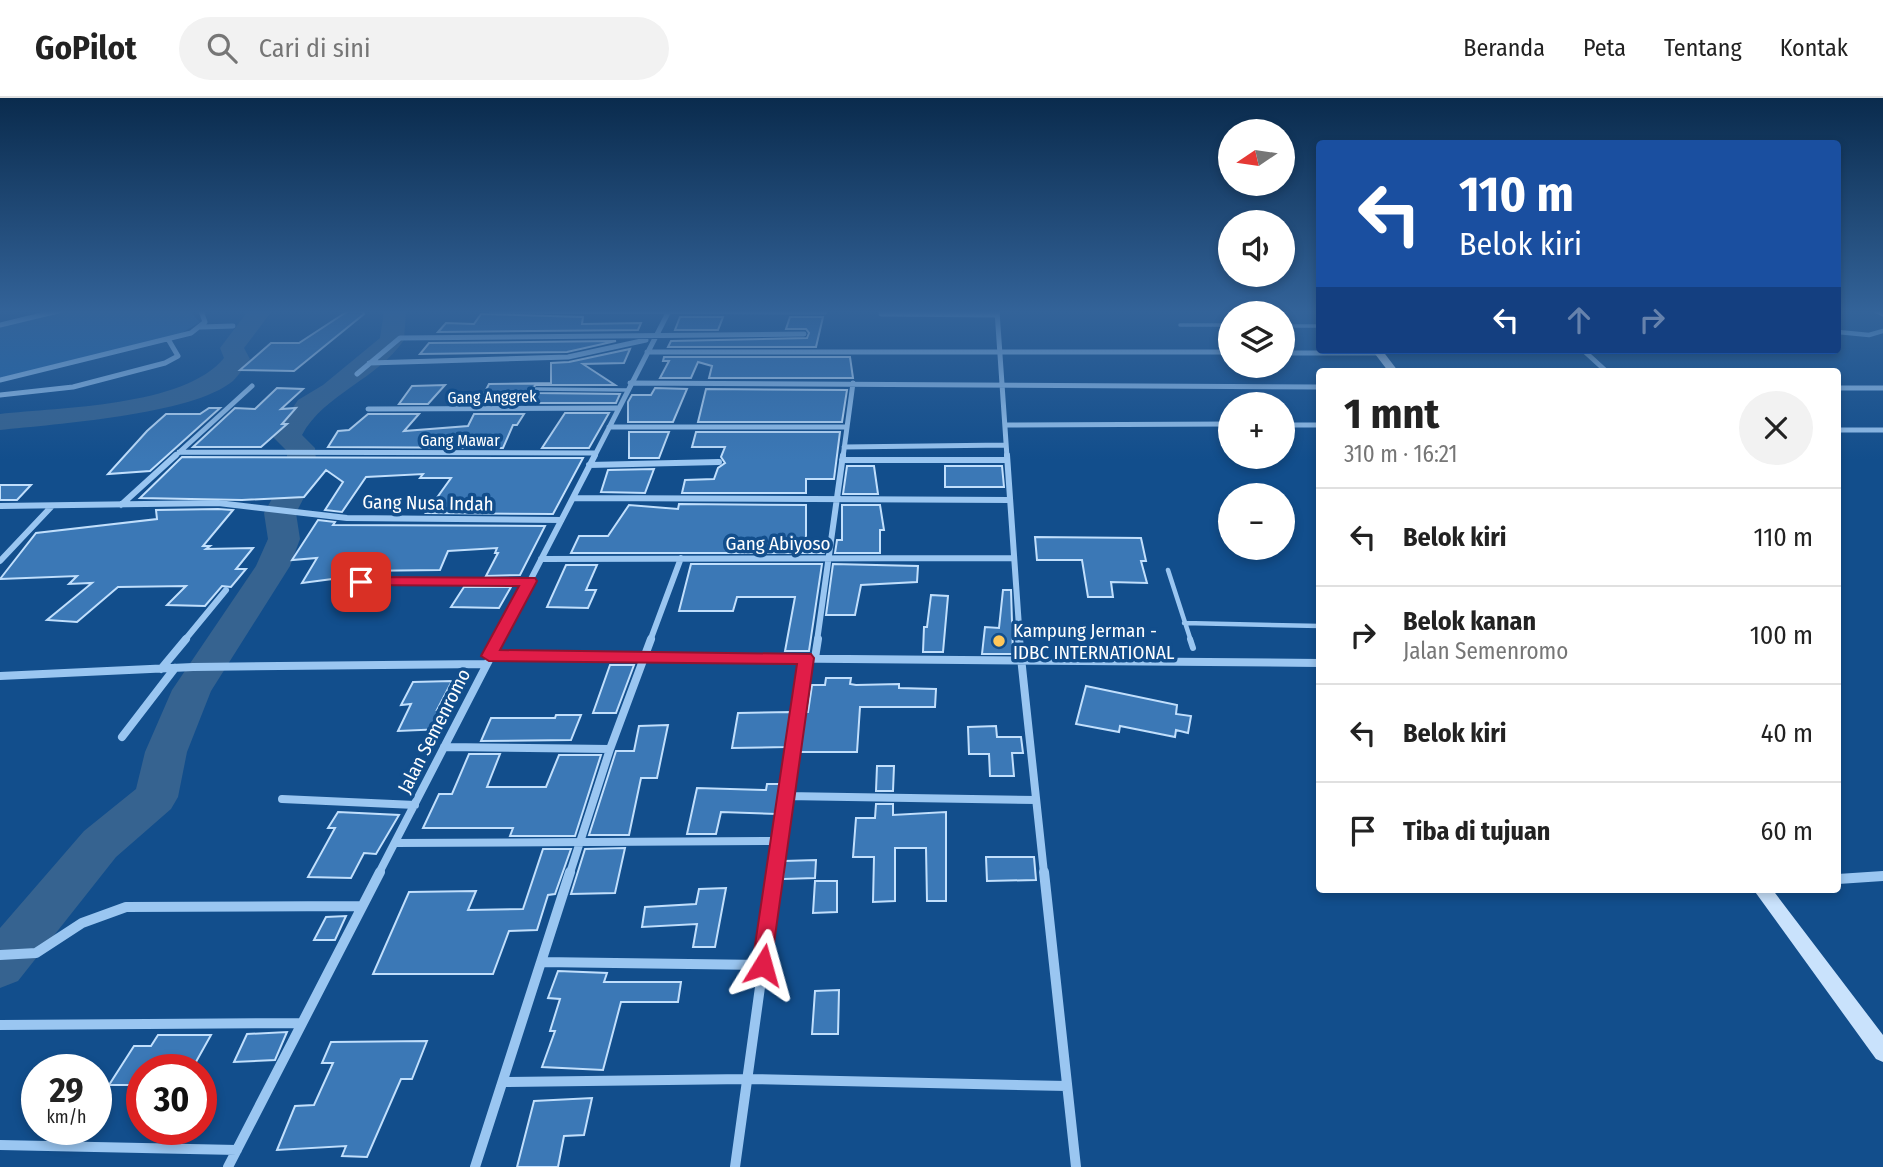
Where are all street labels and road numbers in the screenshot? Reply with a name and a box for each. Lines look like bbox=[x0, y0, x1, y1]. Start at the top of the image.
street label: Gang Anggrek bbox=[447, 387, 537, 407]
street label: Gang Mawar bbox=[420, 431, 500, 450]
street label: Gang Nusa Indah bbox=[362, 490, 494, 516]
street label: Gang Abiyoso bbox=[726, 532, 831, 555]
street label: Jalan Semenromo bbox=[393, 665, 475, 797]

